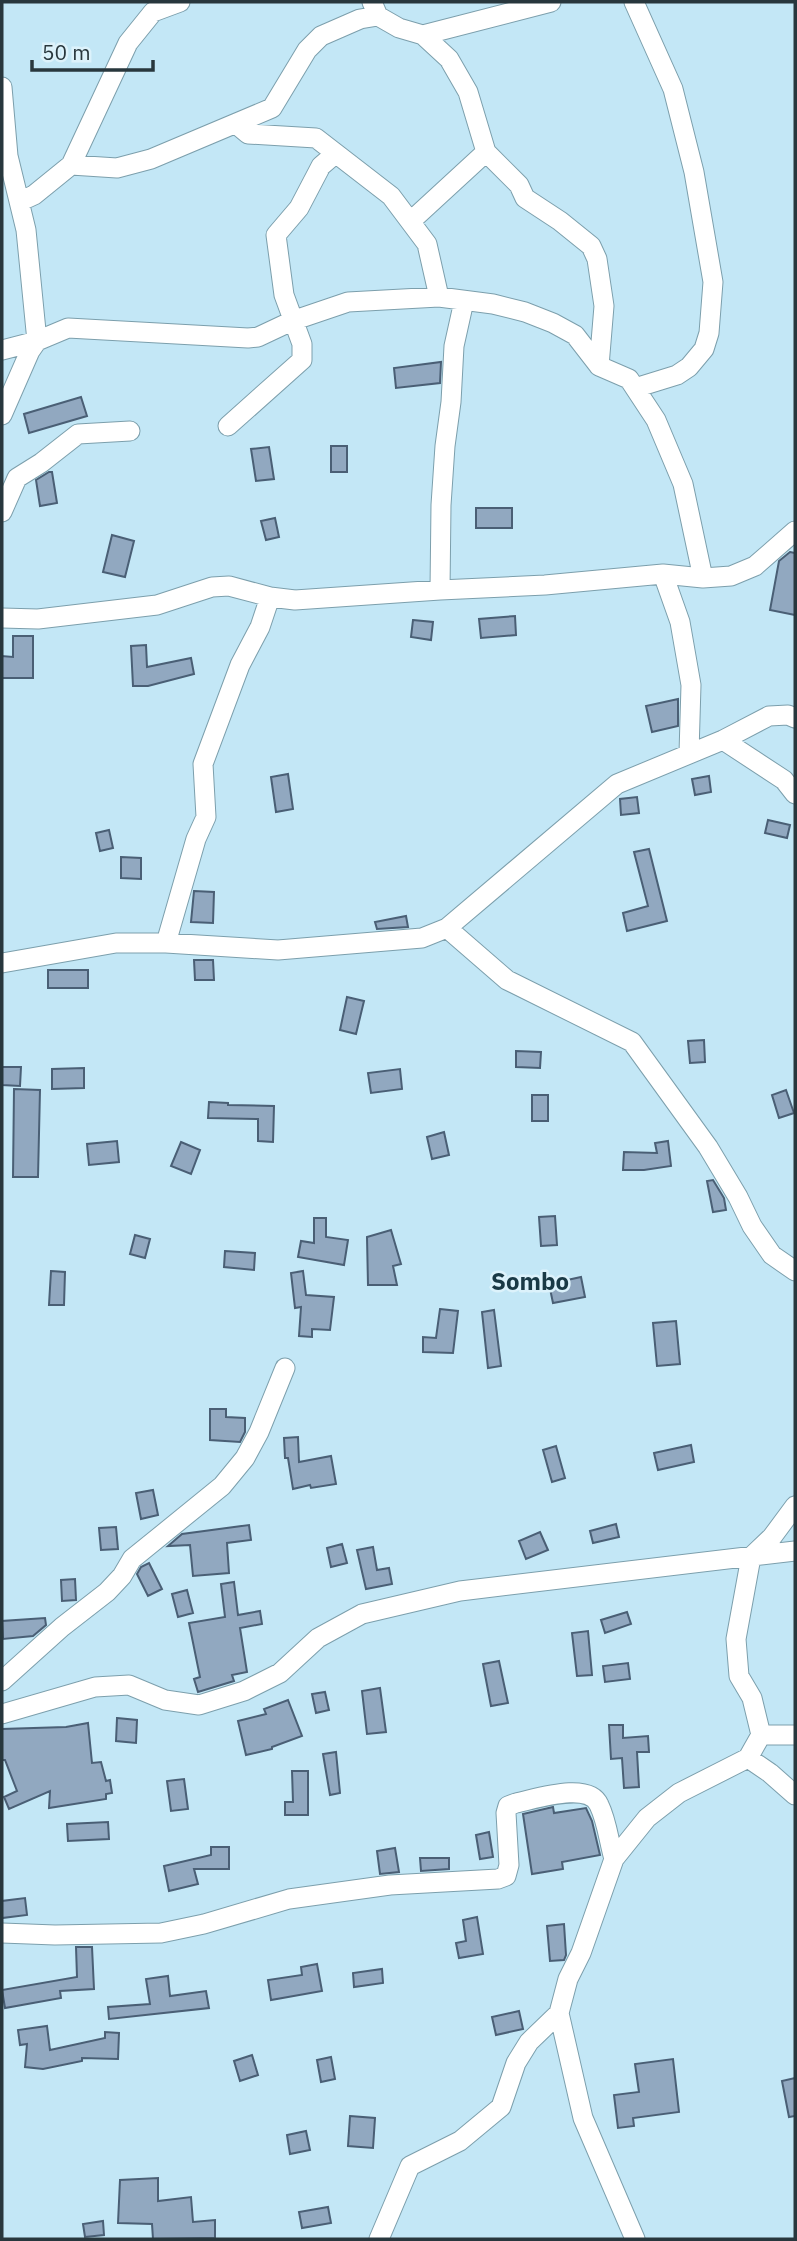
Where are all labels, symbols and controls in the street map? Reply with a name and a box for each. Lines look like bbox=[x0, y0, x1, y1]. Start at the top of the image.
scale bar bbox=[32, 28, 152, 72]
text: 50 m bbox=[42, 38, 91, 66]
district label: Sombo bbox=[491, 1265, 569, 1297]

